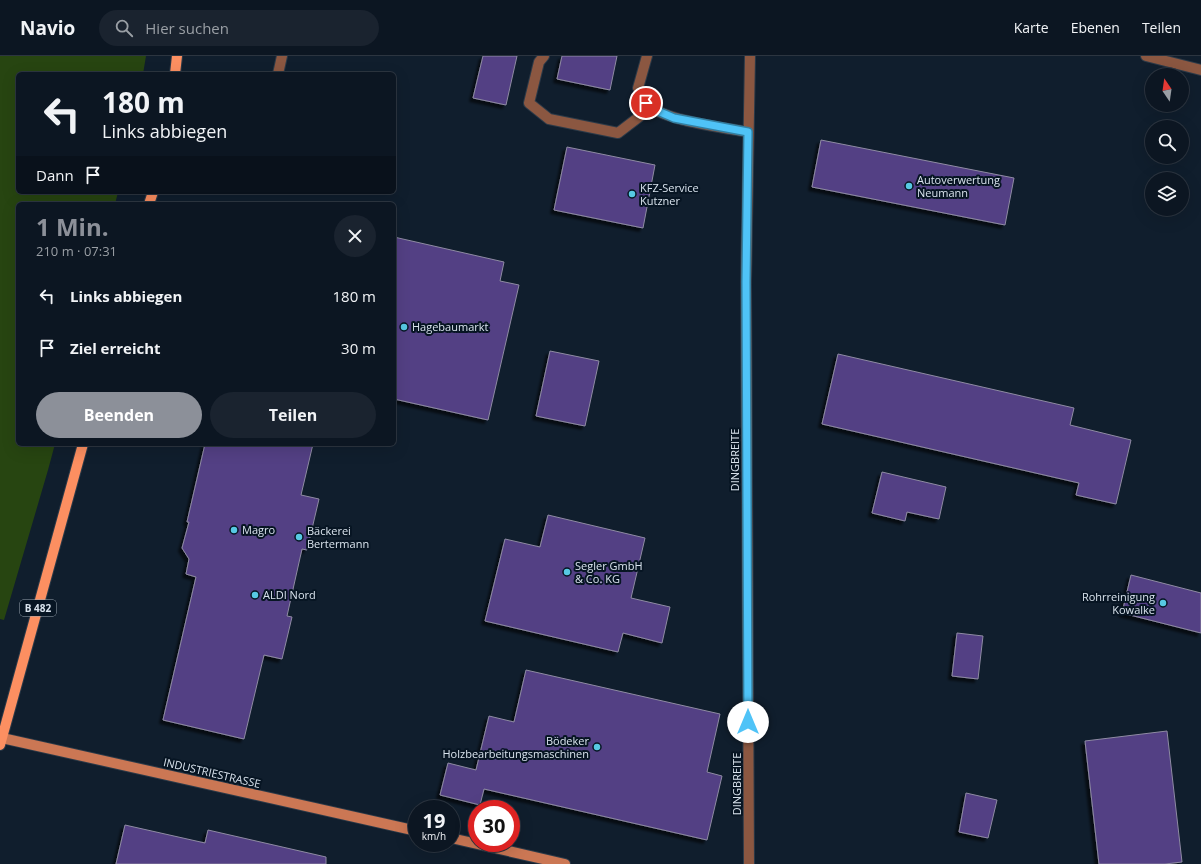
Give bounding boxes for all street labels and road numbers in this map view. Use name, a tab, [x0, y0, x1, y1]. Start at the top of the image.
street label: DINGBREITE	[727, 429, 742, 491]
road number: B 482	[20, 600, 56, 616]
street label: DINGBREITE	[729, 753, 744, 815]
street label: INDUSTRIESTRASSE	[162, 754, 262, 791]

